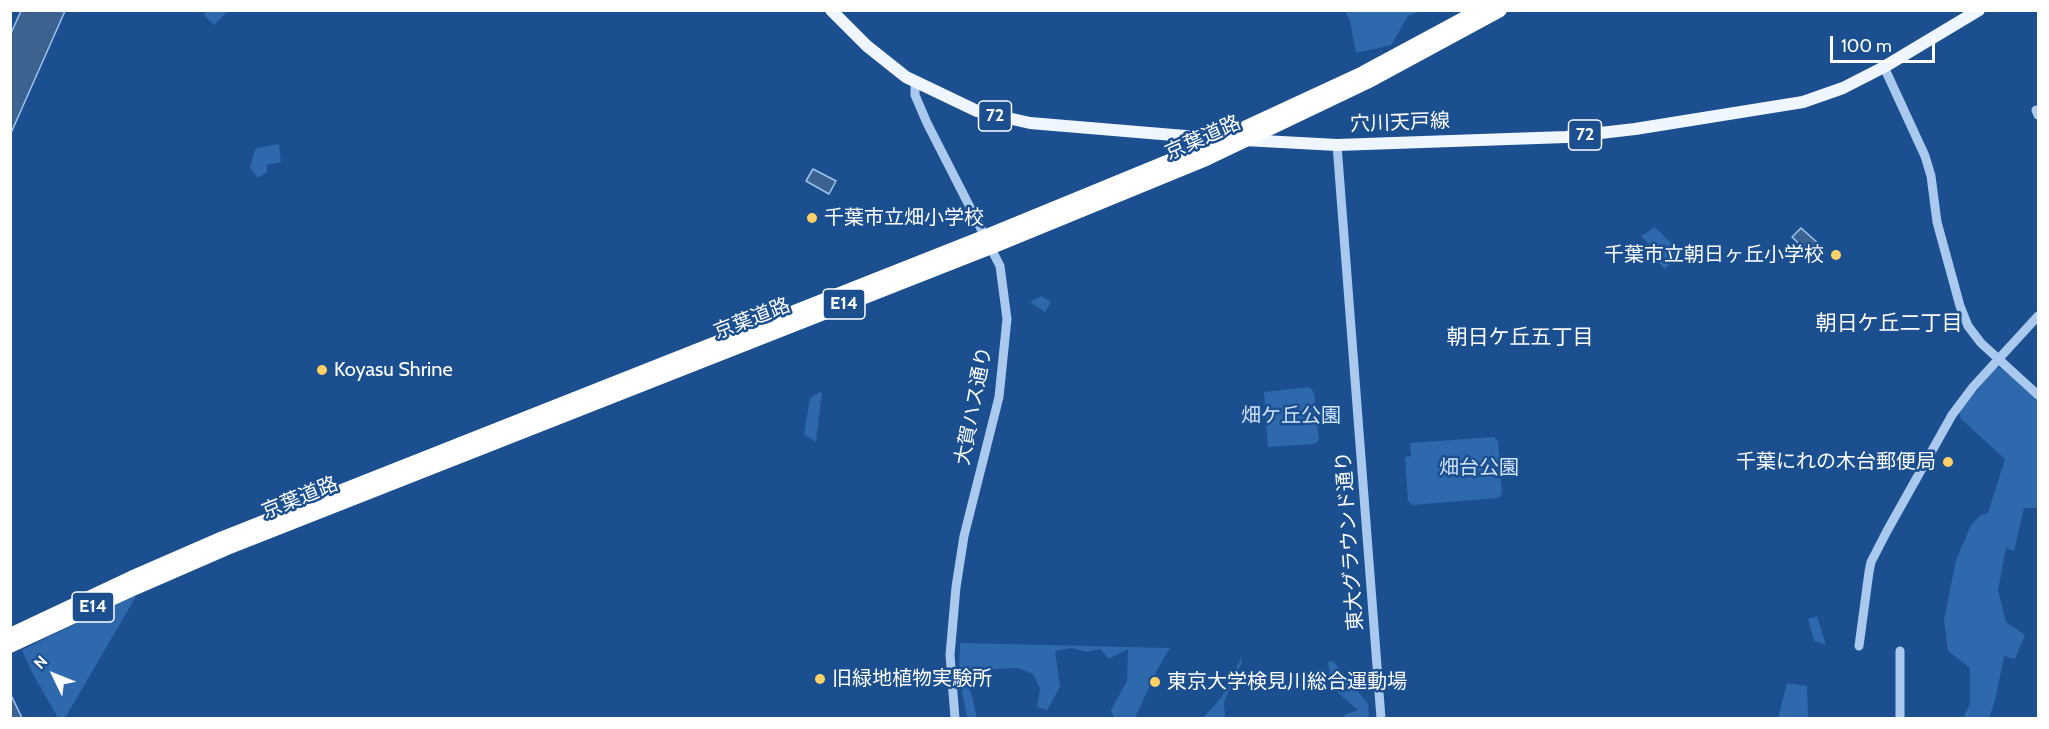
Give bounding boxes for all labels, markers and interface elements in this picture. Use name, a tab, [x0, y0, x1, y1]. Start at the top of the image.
scale bar	[1833, 24, 1938, 62]
text: 100 m	[1841, 35, 1892, 57]
road number: 72	[978, 101, 1012, 131]
street label: 穴川天戸線	[1350, 109, 1450, 137]
street label: 京葉道路	[1162, 111, 1244, 165]
road number: 72	[1568, 120, 1602, 150]
place label: 千葉市立畑小学校	[824, 206, 984, 230]
marker: 千葉市立畑小学校	[805, 211, 819, 225]
place label: 千葉市立朝日ヶ丘小学校	[1604, 243, 1824, 267]
marker: 千葉市立朝日ヶ丘小学校	[1829, 248, 1843, 262]
road number: E14	[823, 289, 865, 319]
street label: 京葉道路	[710, 293, 794, 345]
district label: 朝日ケ丘二丁目	[1816, 311, 1962, 337]
district label: 朝日ケ丘五丁目	[1447, 325, 1593, 351]
street label: 大賀ハス通り	[951, 345, 997, 467]
place label: Koyasu Shrine	[334, 358, 453, 382]
marker: Koyasu Shrine	[315, 363, 329, 377]
park label: 畑ケ丘公園	[1241, 404, 1341, 428]
street label: 東大グラウンド通り	[1332, 450, 1368, 632]
place label: 千葉にれの木台郵便局	[1736, 450, 1936, 474]
marker: 千葉にれの木台郵便局	[1941, 455, 1955, 469]
park label: 畑台公園	[1439, 456, 1519, 480]
street label: 京葉道路	[258, 472, 342, 524]
road number: E14	[72, 592, 114, 622]
north arrow	[24, 645, 84, 705]
text: N	[30, 652, 51, 673]
place label: 旧緑地植物実験所	[832, 667, 992, 691]
place label: 東京大学検見川総合運動場	[1167, 670, 1407, 694]
marker: 旧緑地植物実験所	[813, 672, 827, 686]
marker: 東京大学検見川総合運動場	[1148, 675, 1162, 689]

